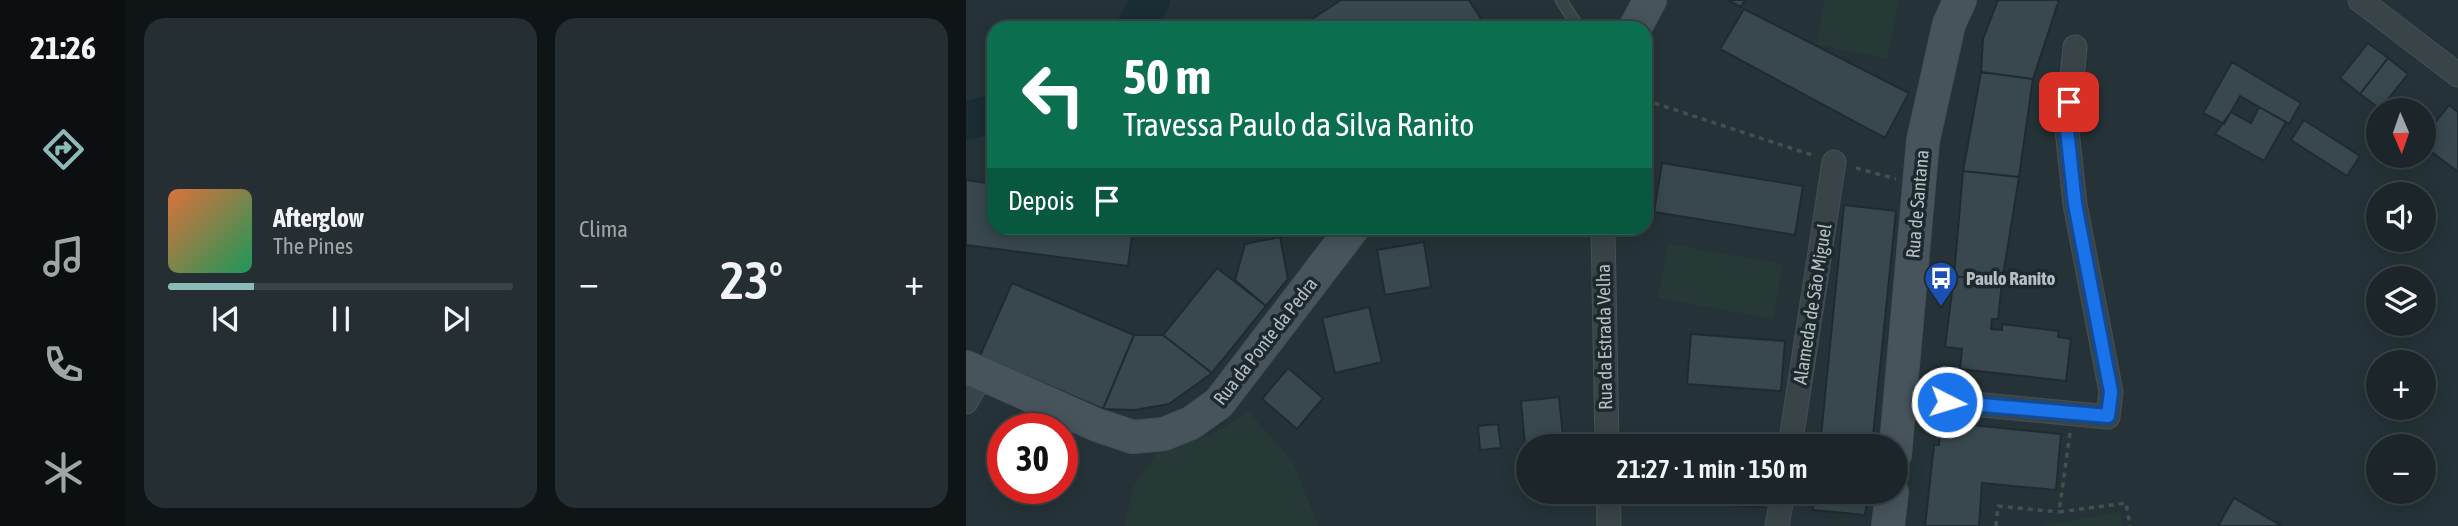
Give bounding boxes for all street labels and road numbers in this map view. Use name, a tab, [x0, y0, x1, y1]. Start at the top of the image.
street label: Rua de Santana	[1901, 149, 1933, 259]
street label: Alameda de São Miguel	[1788, 222, 1836, 386]
street label: Rua da Estrada Velha	[1592, 264, 1616, 410]
street label: Rua da Ponte da Pedra	[1208, 273, 1322, 409]

